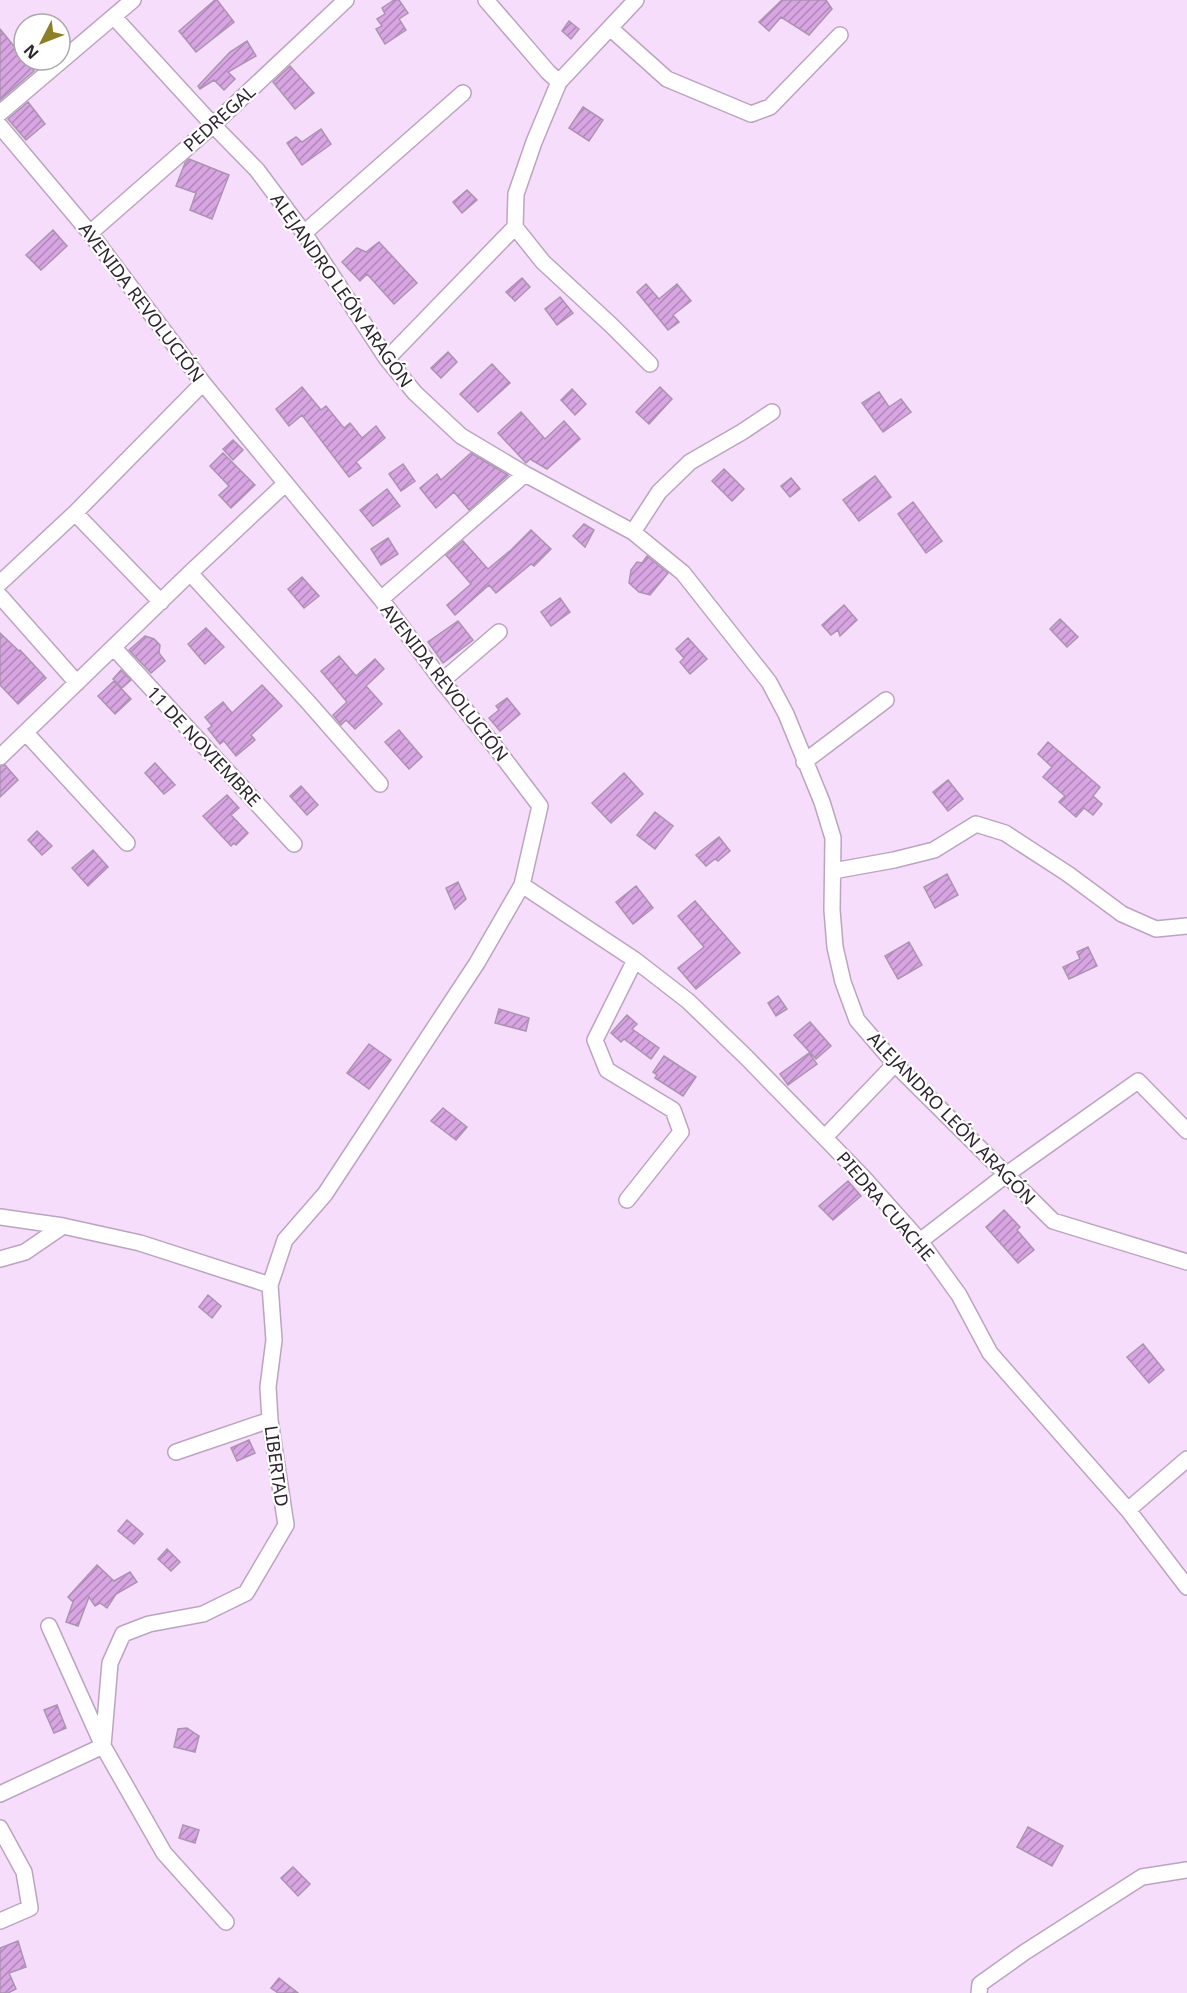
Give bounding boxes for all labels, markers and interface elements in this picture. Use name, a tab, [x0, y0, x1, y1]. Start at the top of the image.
north arrow	[12, 12, 72, 72]
text: N	[18, 40, 43, 64]
street label: PEDREGAL	[178, 79, 260, 157]
street label: ALEJANDRO LEÓN ARAGÓN	[266, 188, 418, 392]
street label: AVENIDA REVOLUCIÓN	[74, 217, 210, 387]
street label: AVENIDA REVOLUCIÓN	[376, 598, 514, 766]
street label: 11 DE NOVIEMBRE	[142, 680, 266, 812]
street label: ALEJANDRO LEÓN ARAGÓN	[863, 1026, 1041, 1210]
street label: PIEDRA CUACHE	[832, 1146, 940, 1266]
street label: LIBERTAD	[259, 1424, 295, 1508]

